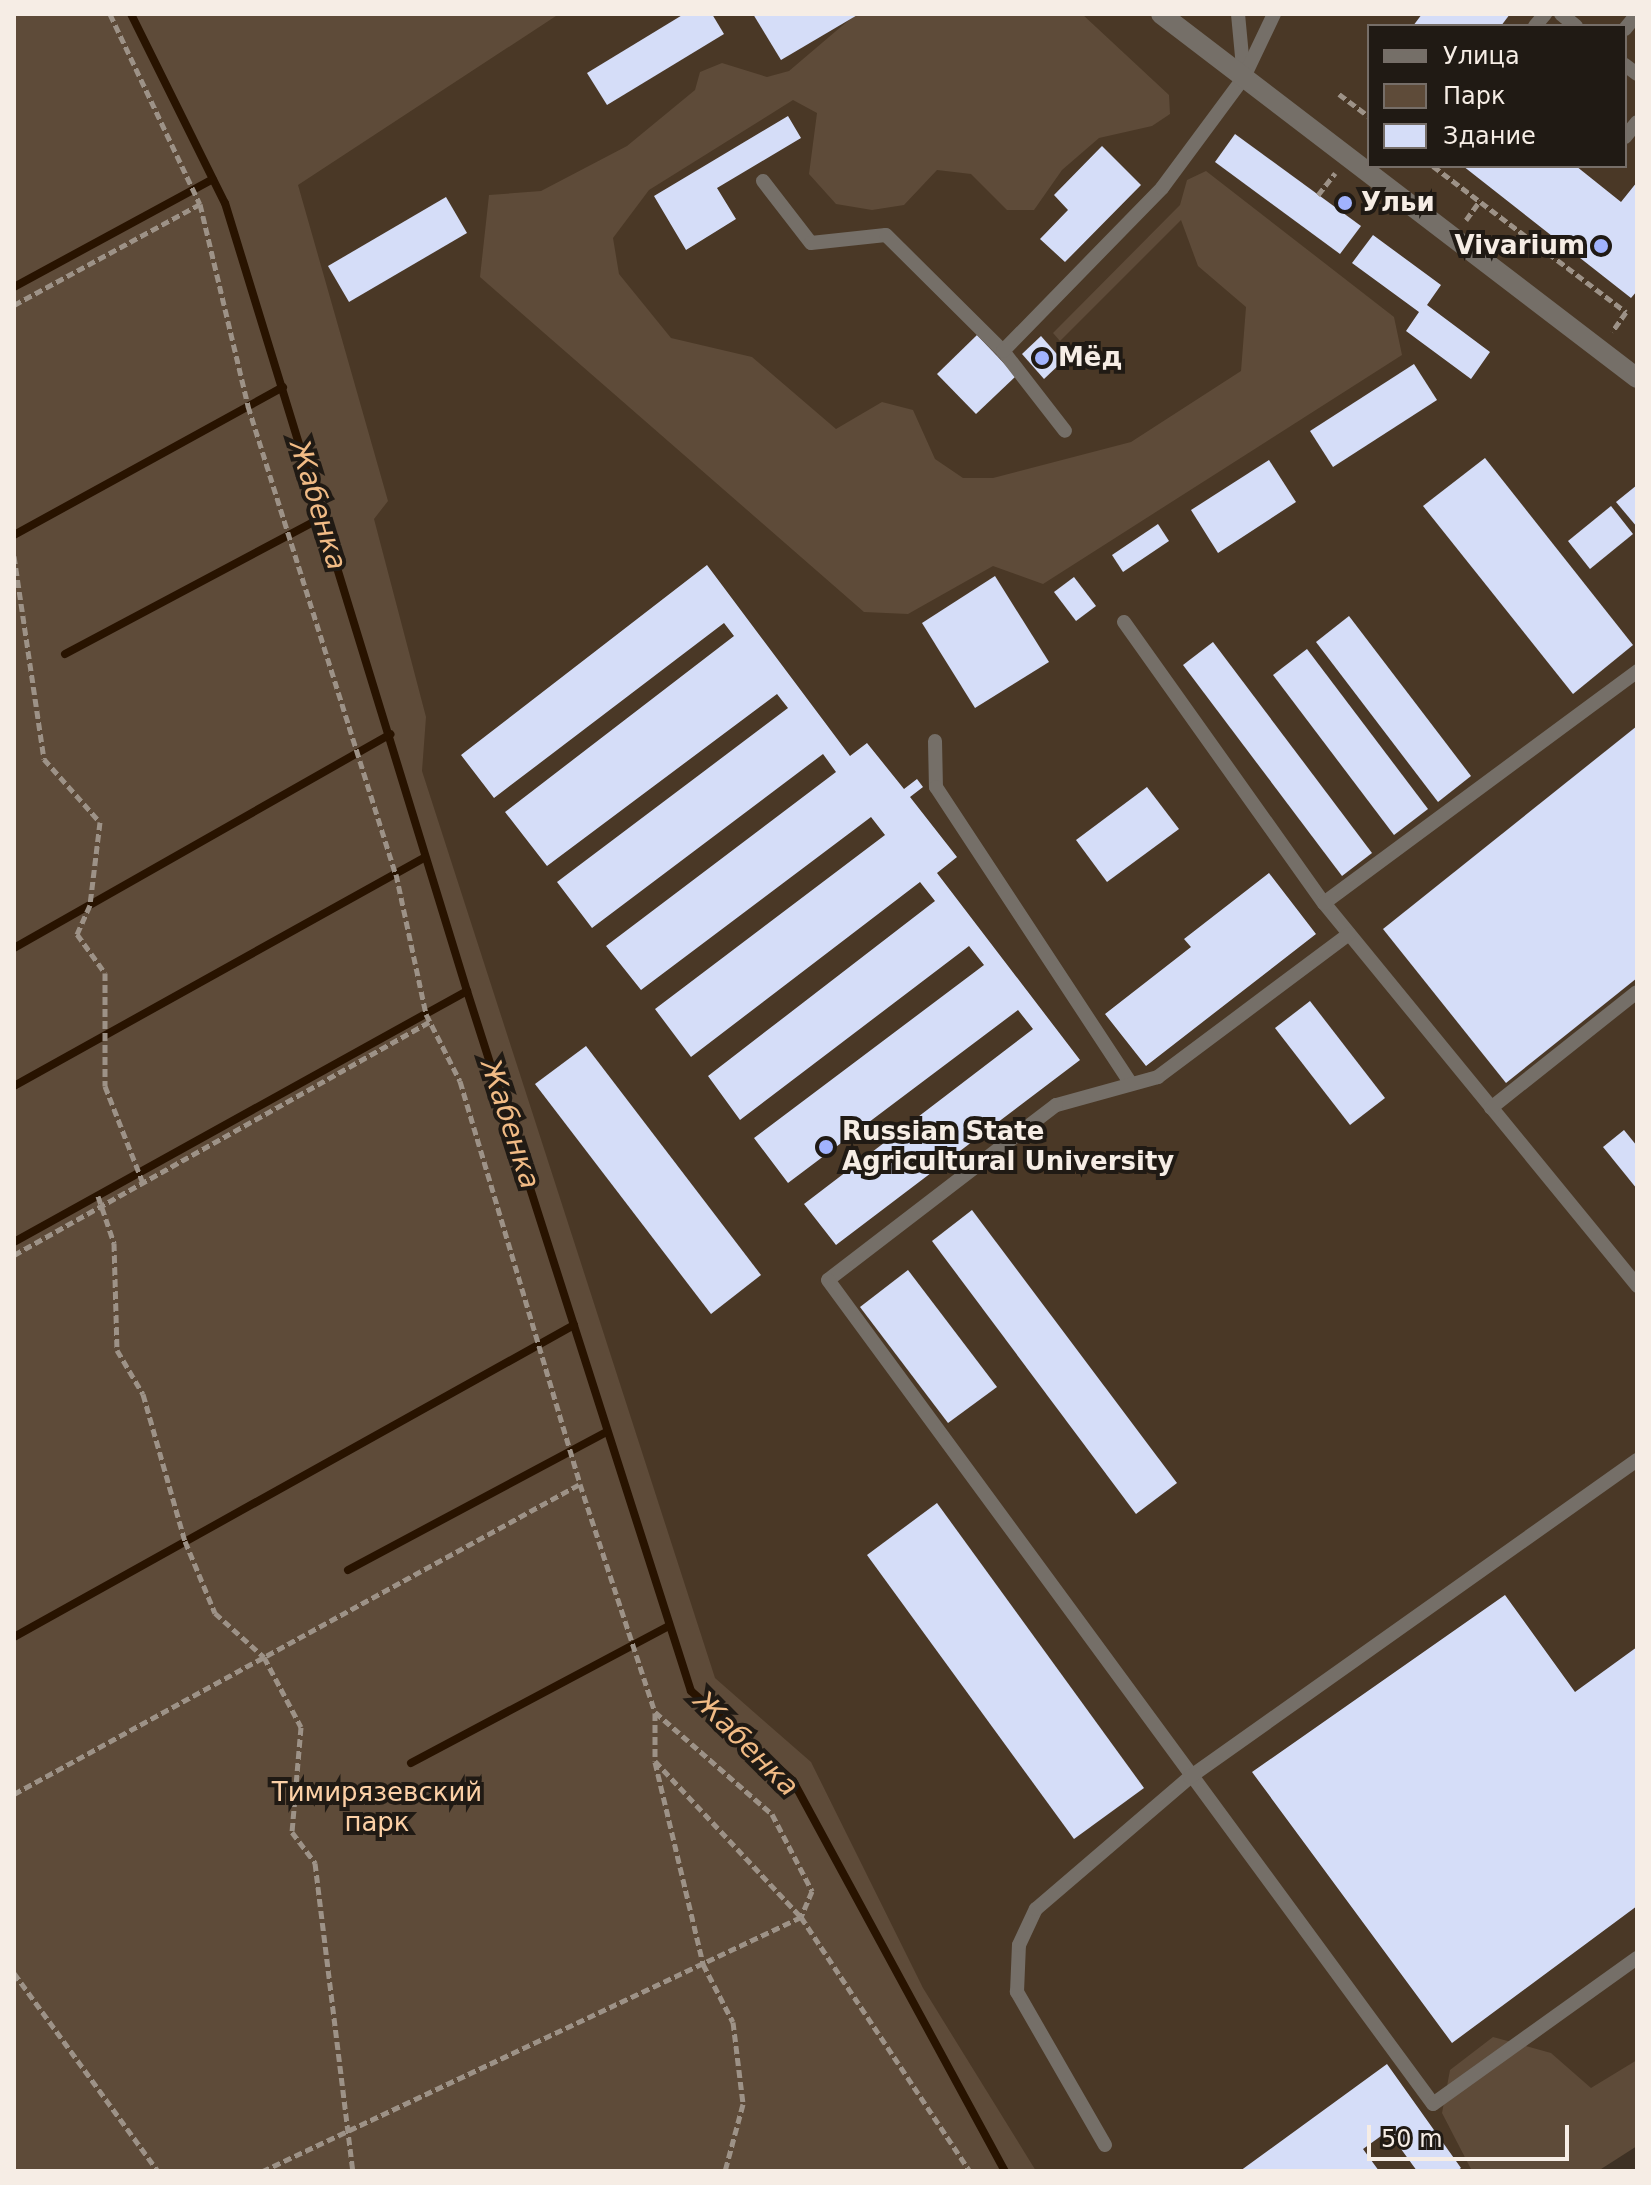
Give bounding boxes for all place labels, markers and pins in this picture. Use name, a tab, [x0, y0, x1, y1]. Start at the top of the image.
place label: Ульи	[1361, 187, 1435, 219]
marker: Ульи	[1336, 194, 1354, 212]
place label: Vivarium	[1455, 230, 1585, 262]
marker: Vivarium	[1592, 237, 1610, 255]
place label: Мёд	[1058, 342, 1123, 374]
marker: Мёд	[1033, 349, 1051, 367]
place label: Russian State Agricultural University	[842, 1116, 1174, 1178]
marker: Russian State Agricultural University	[817, 1138, 835, 1156]

